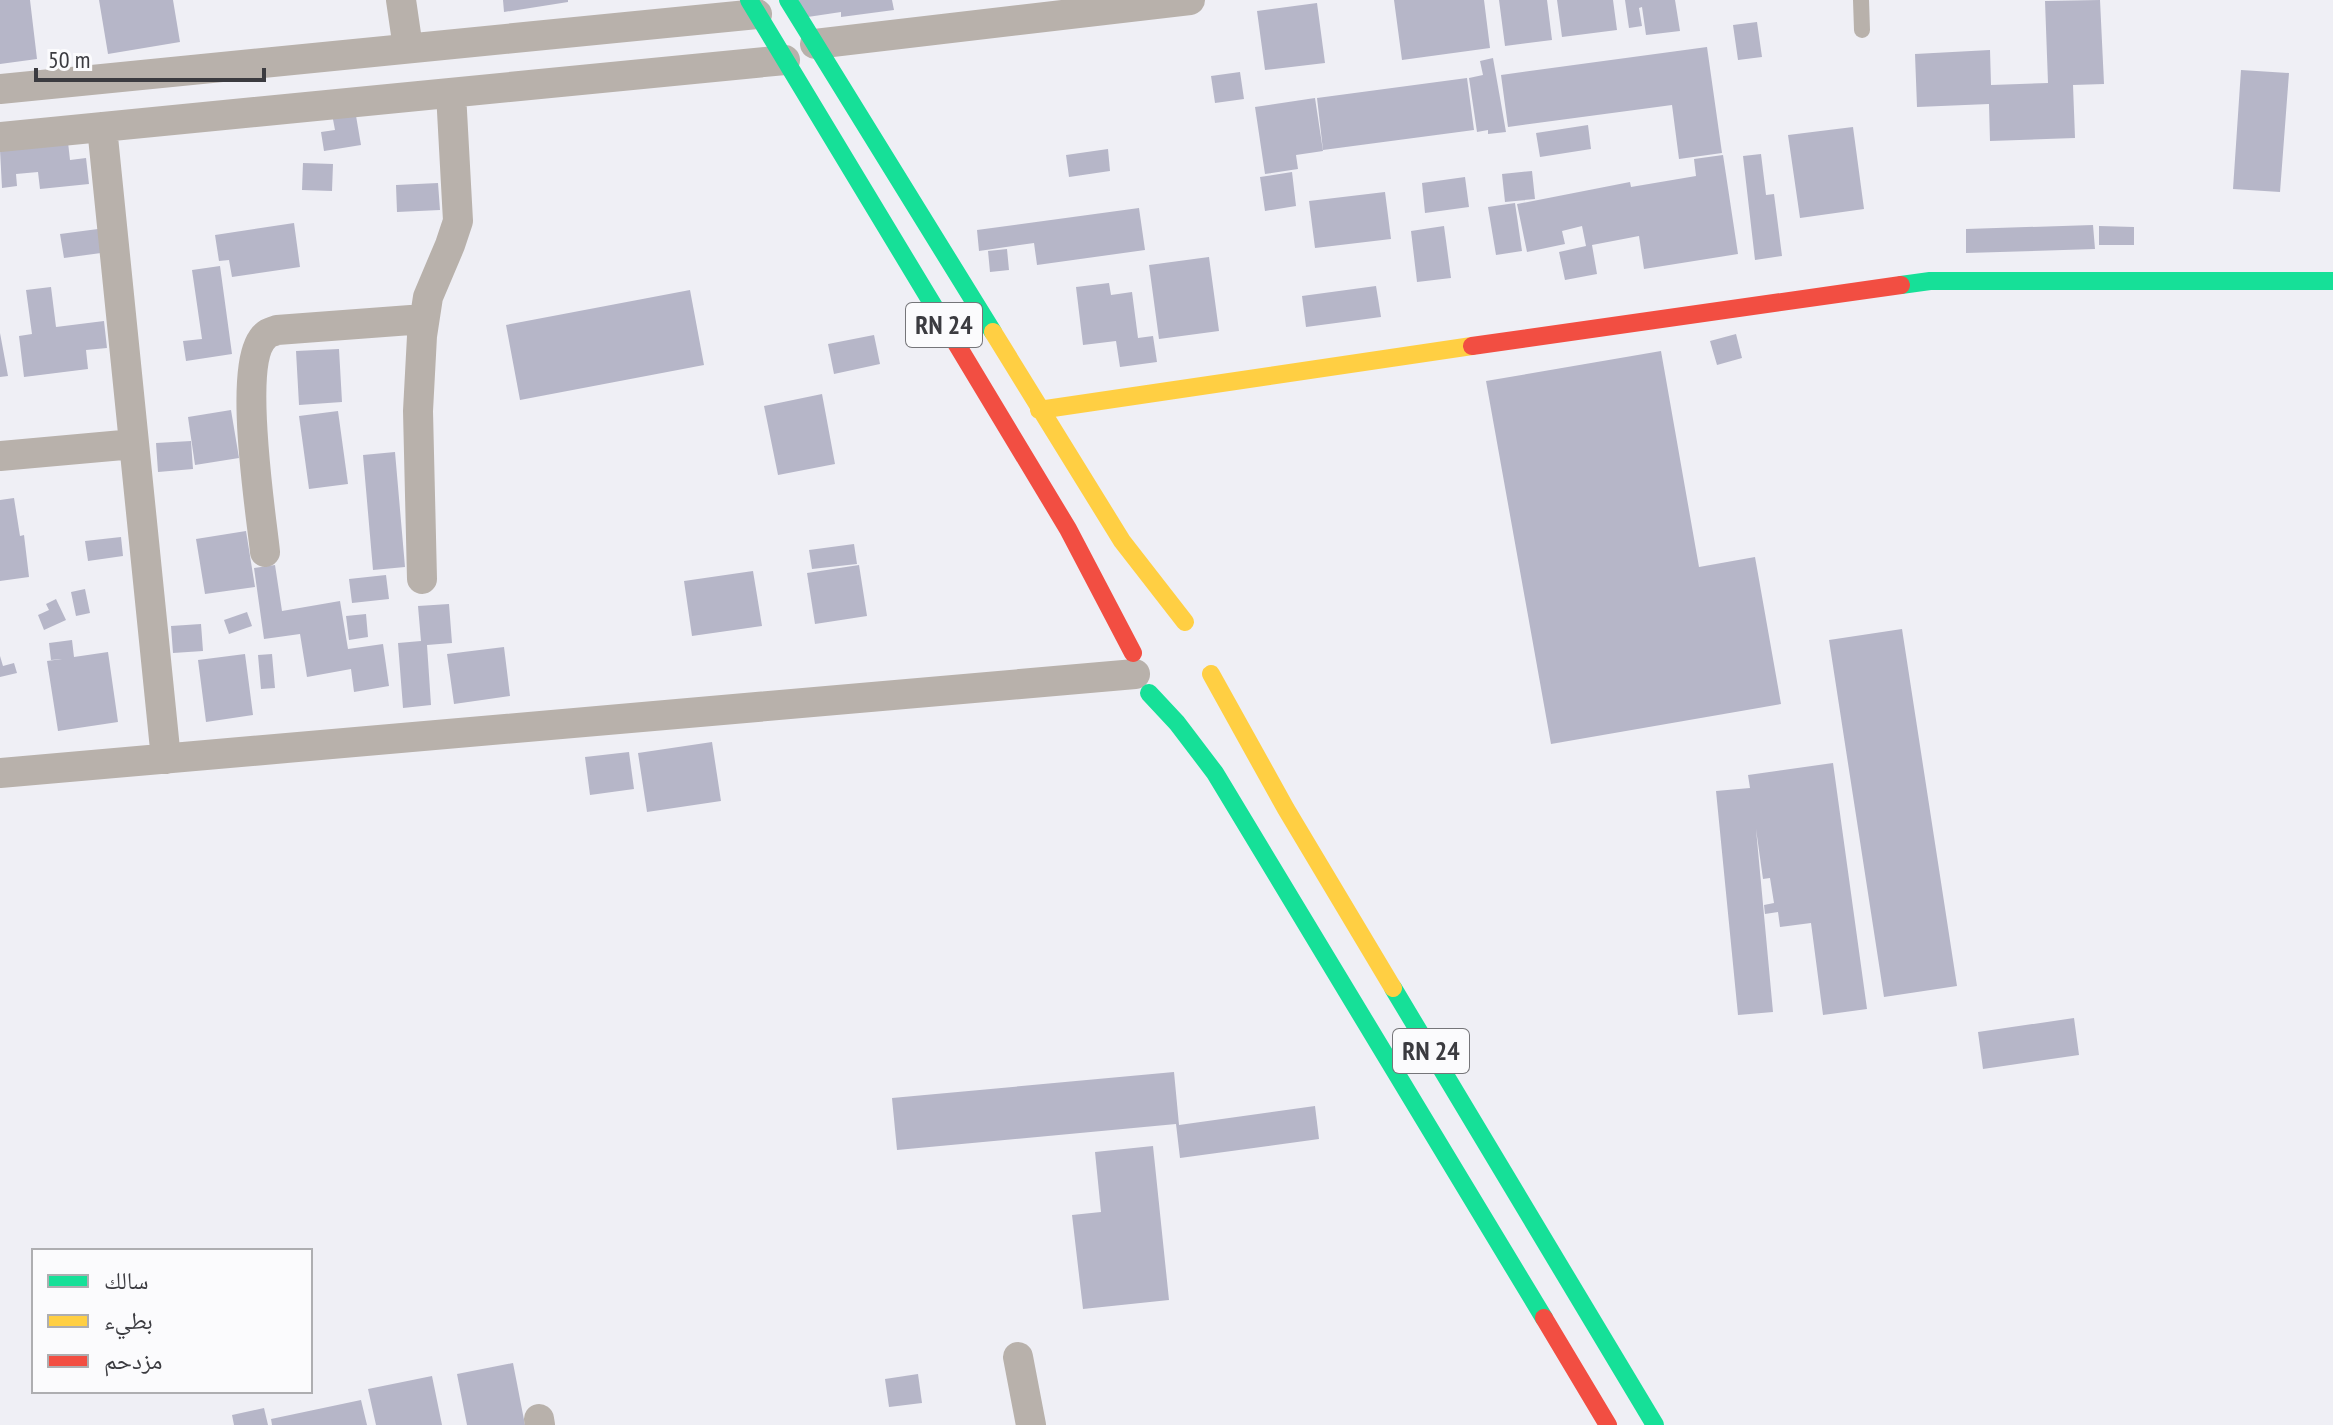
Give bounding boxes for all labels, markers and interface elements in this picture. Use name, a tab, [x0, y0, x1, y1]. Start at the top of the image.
scale bar	[36, 32, 264, 82]
text: 50 m	[48, 44, 90, 75]
road number: RN 24	[906, 303, 982, 347]
road number: RN 24	[1393, 1029, 1469, 1073]
legend	[32, 1249, 312, 1393]
text: سالك	[104, 1265, 149, 1296]
text: بطيء	[104, 1305, 153, 1340]
text: مزدحم	[104, 1345, 163, 1377]

